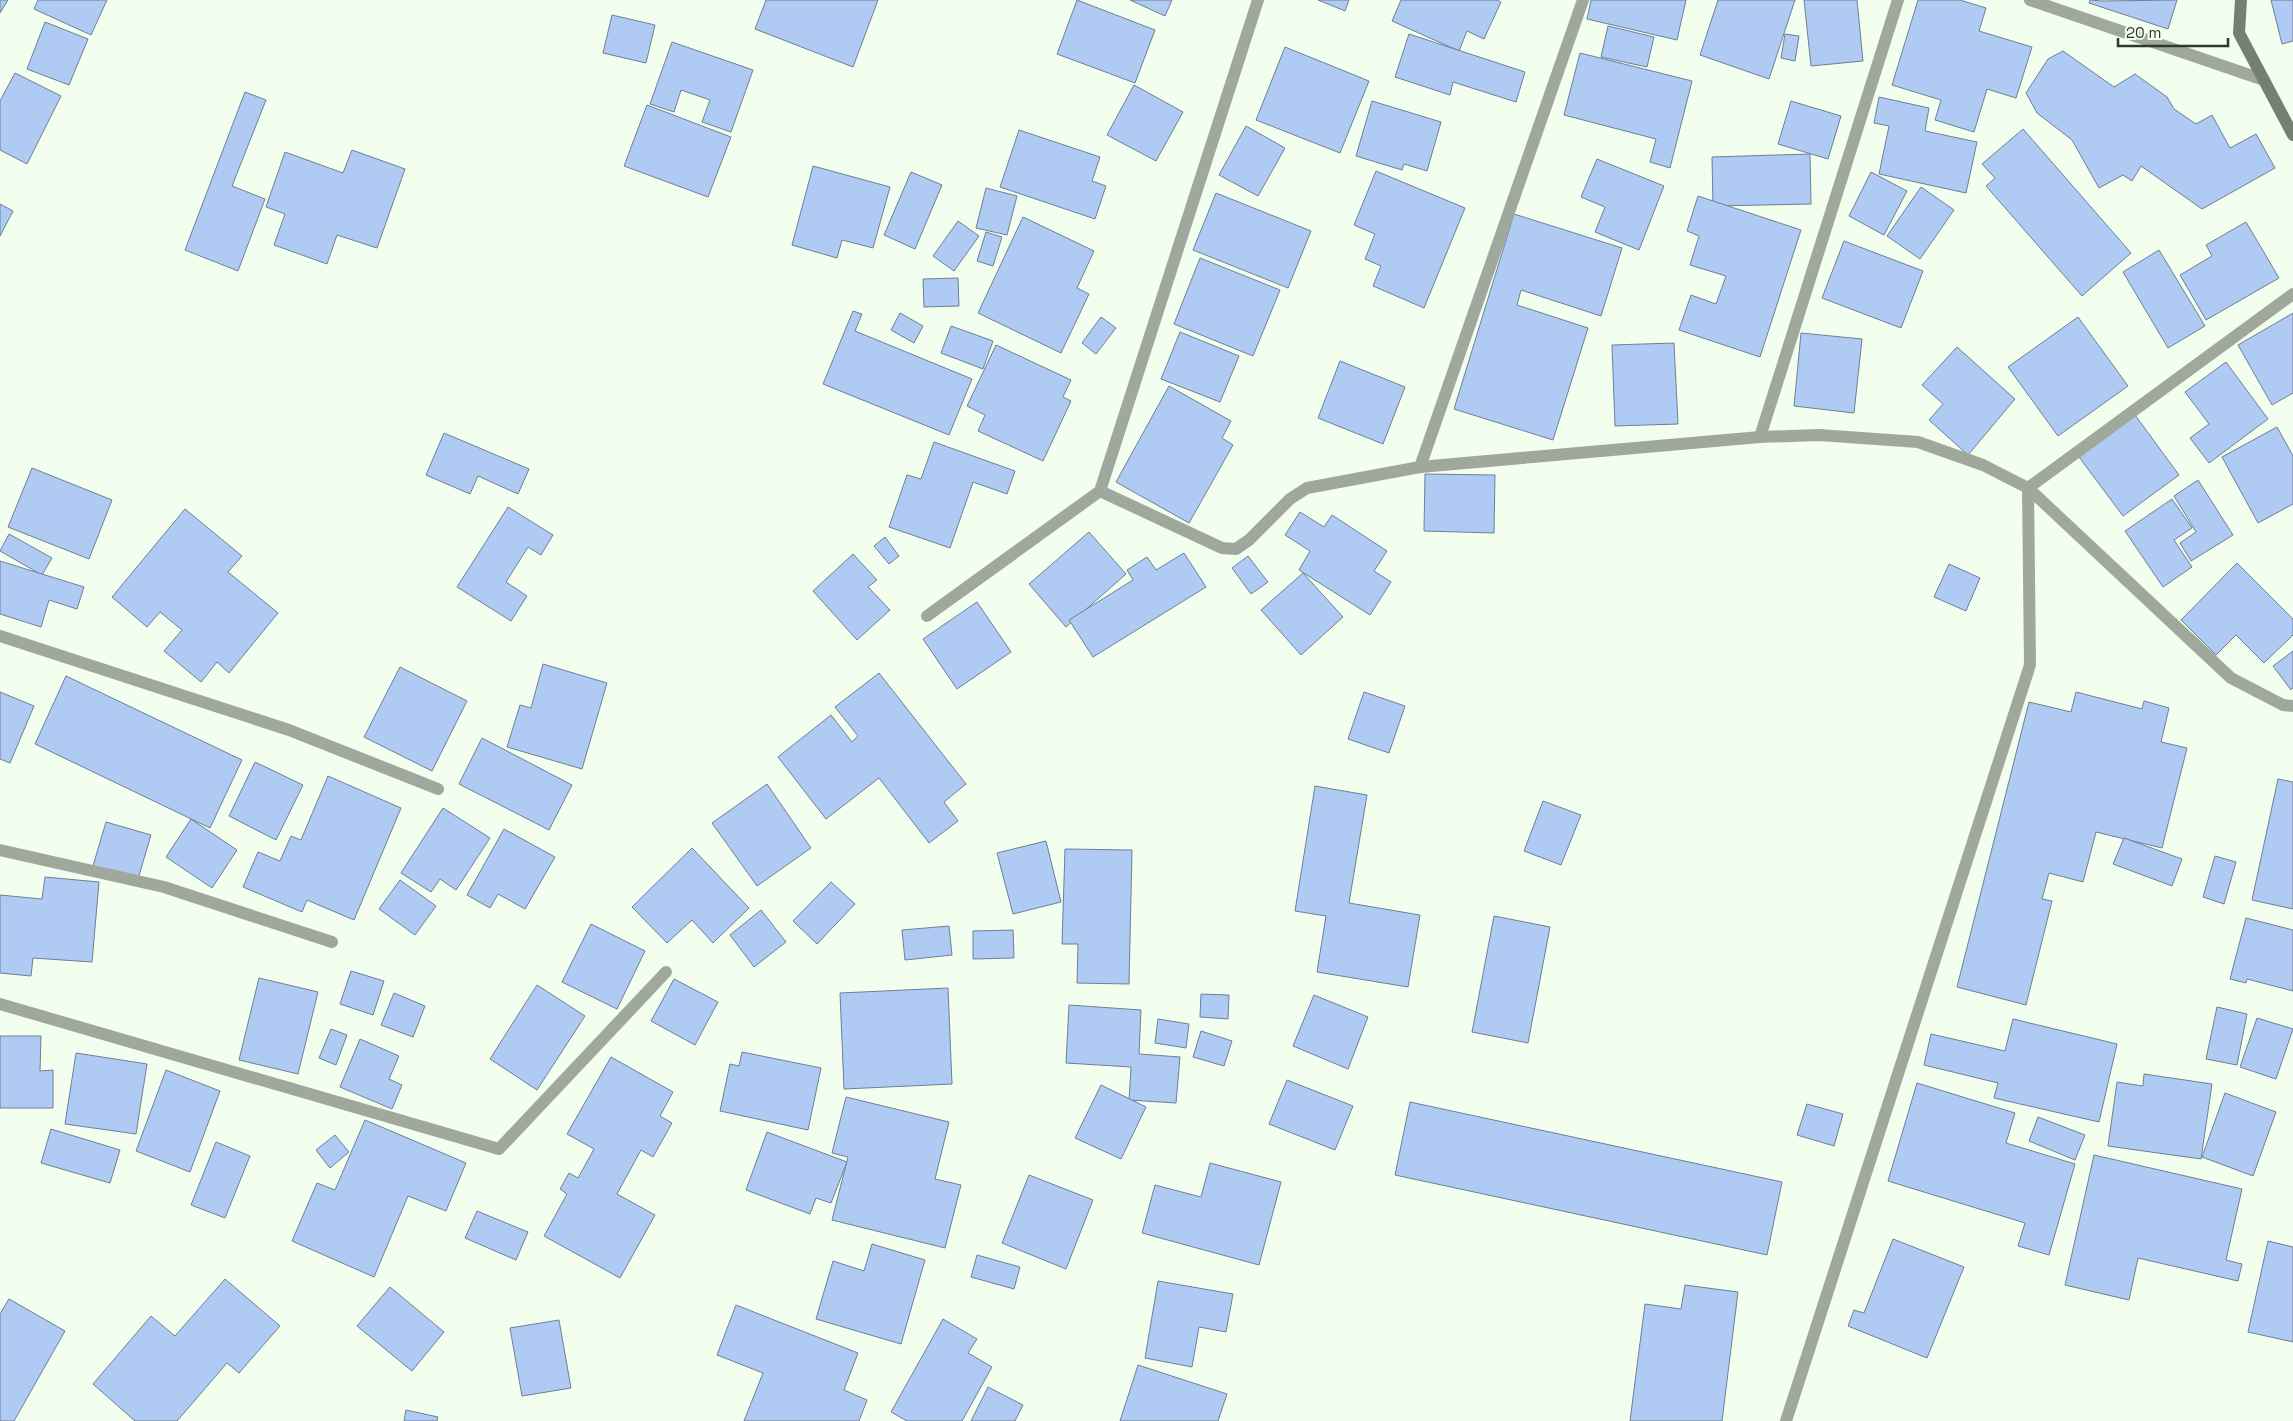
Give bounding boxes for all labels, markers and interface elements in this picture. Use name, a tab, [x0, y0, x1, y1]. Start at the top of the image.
scale bar	[2118, 15, 2228, 47]
text: 20 m	[2126, 23, 2161, 42]

